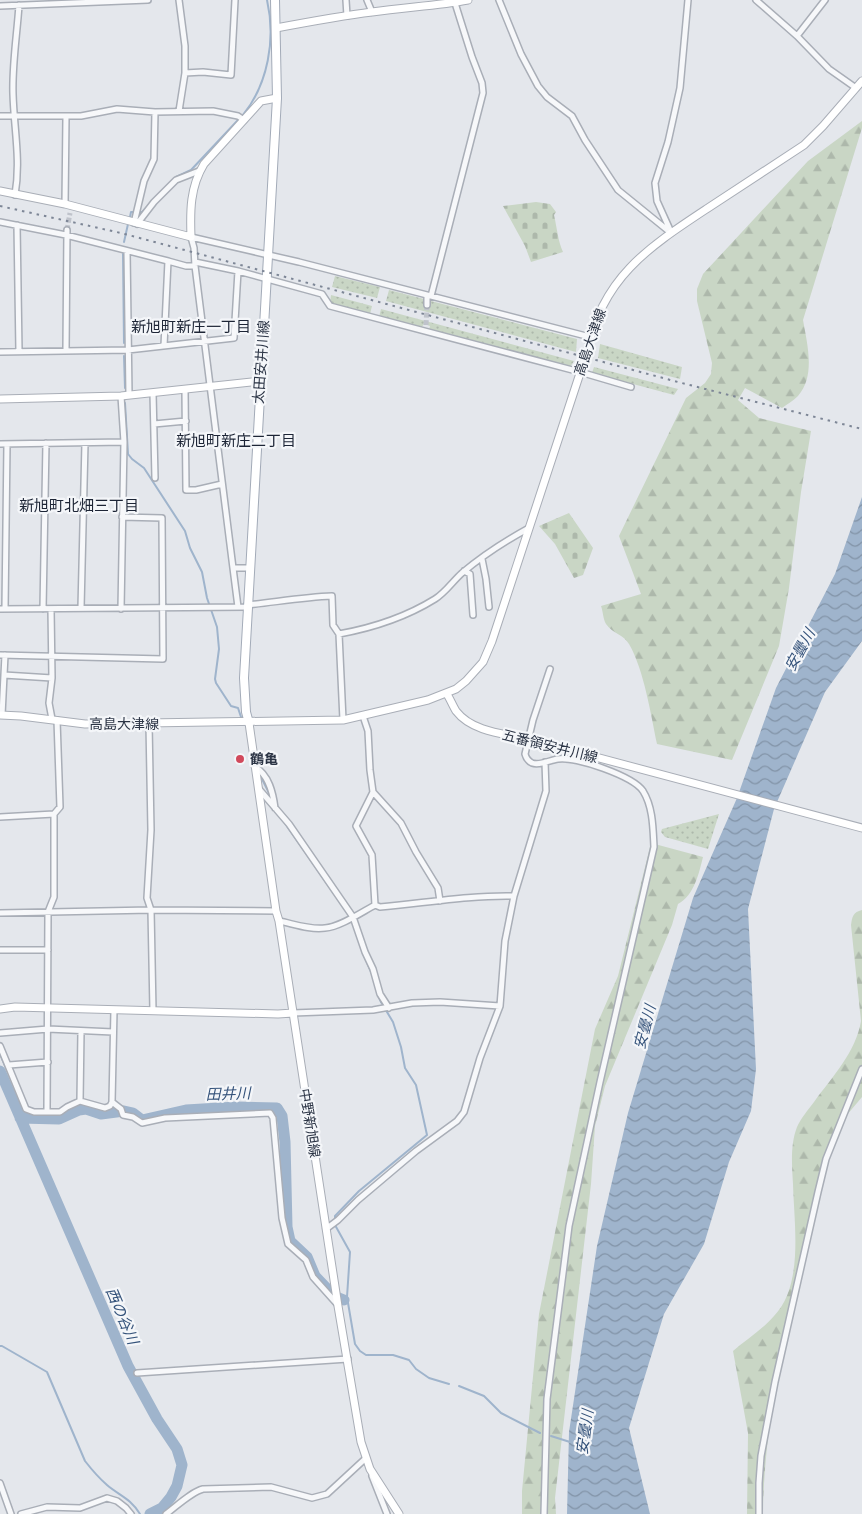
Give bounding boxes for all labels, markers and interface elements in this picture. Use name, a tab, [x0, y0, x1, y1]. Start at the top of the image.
street label: 高島大津線	[569, 306, 610, 378]
district label: 新旭町新庄一丁目	[131, 316, 251, 337]
street label: 太田安井川線	[248, 319, 273, 405]
district label: 新旭町新庄二丁目	[176, 430, 296, 451]
district label: 新旭町北畑三丁目	[19, 495, 139, 516]
water label: 安曇川	[779, 623, 821, 675]
street label: 高島大津線	[89, 714, 159, 733]
street label: 五番領安井川線	[500, 724, 600, 767]
place label: 鶴亀	[250, 749, 278, 768]
marker: 鶴亀	[234, 753, 246, 765]
water label: 安曇川	[629, 1000, 661, 1051]
water label: 田井川	[205, 1082, 253, 1105]
street label: 中野新旭線	[296, 1087, 325, 1159]
water label: 西の谷川	[101, 1284, 145, 1349]
water label: 安曇川	[571, 1406, 598, 1456]

